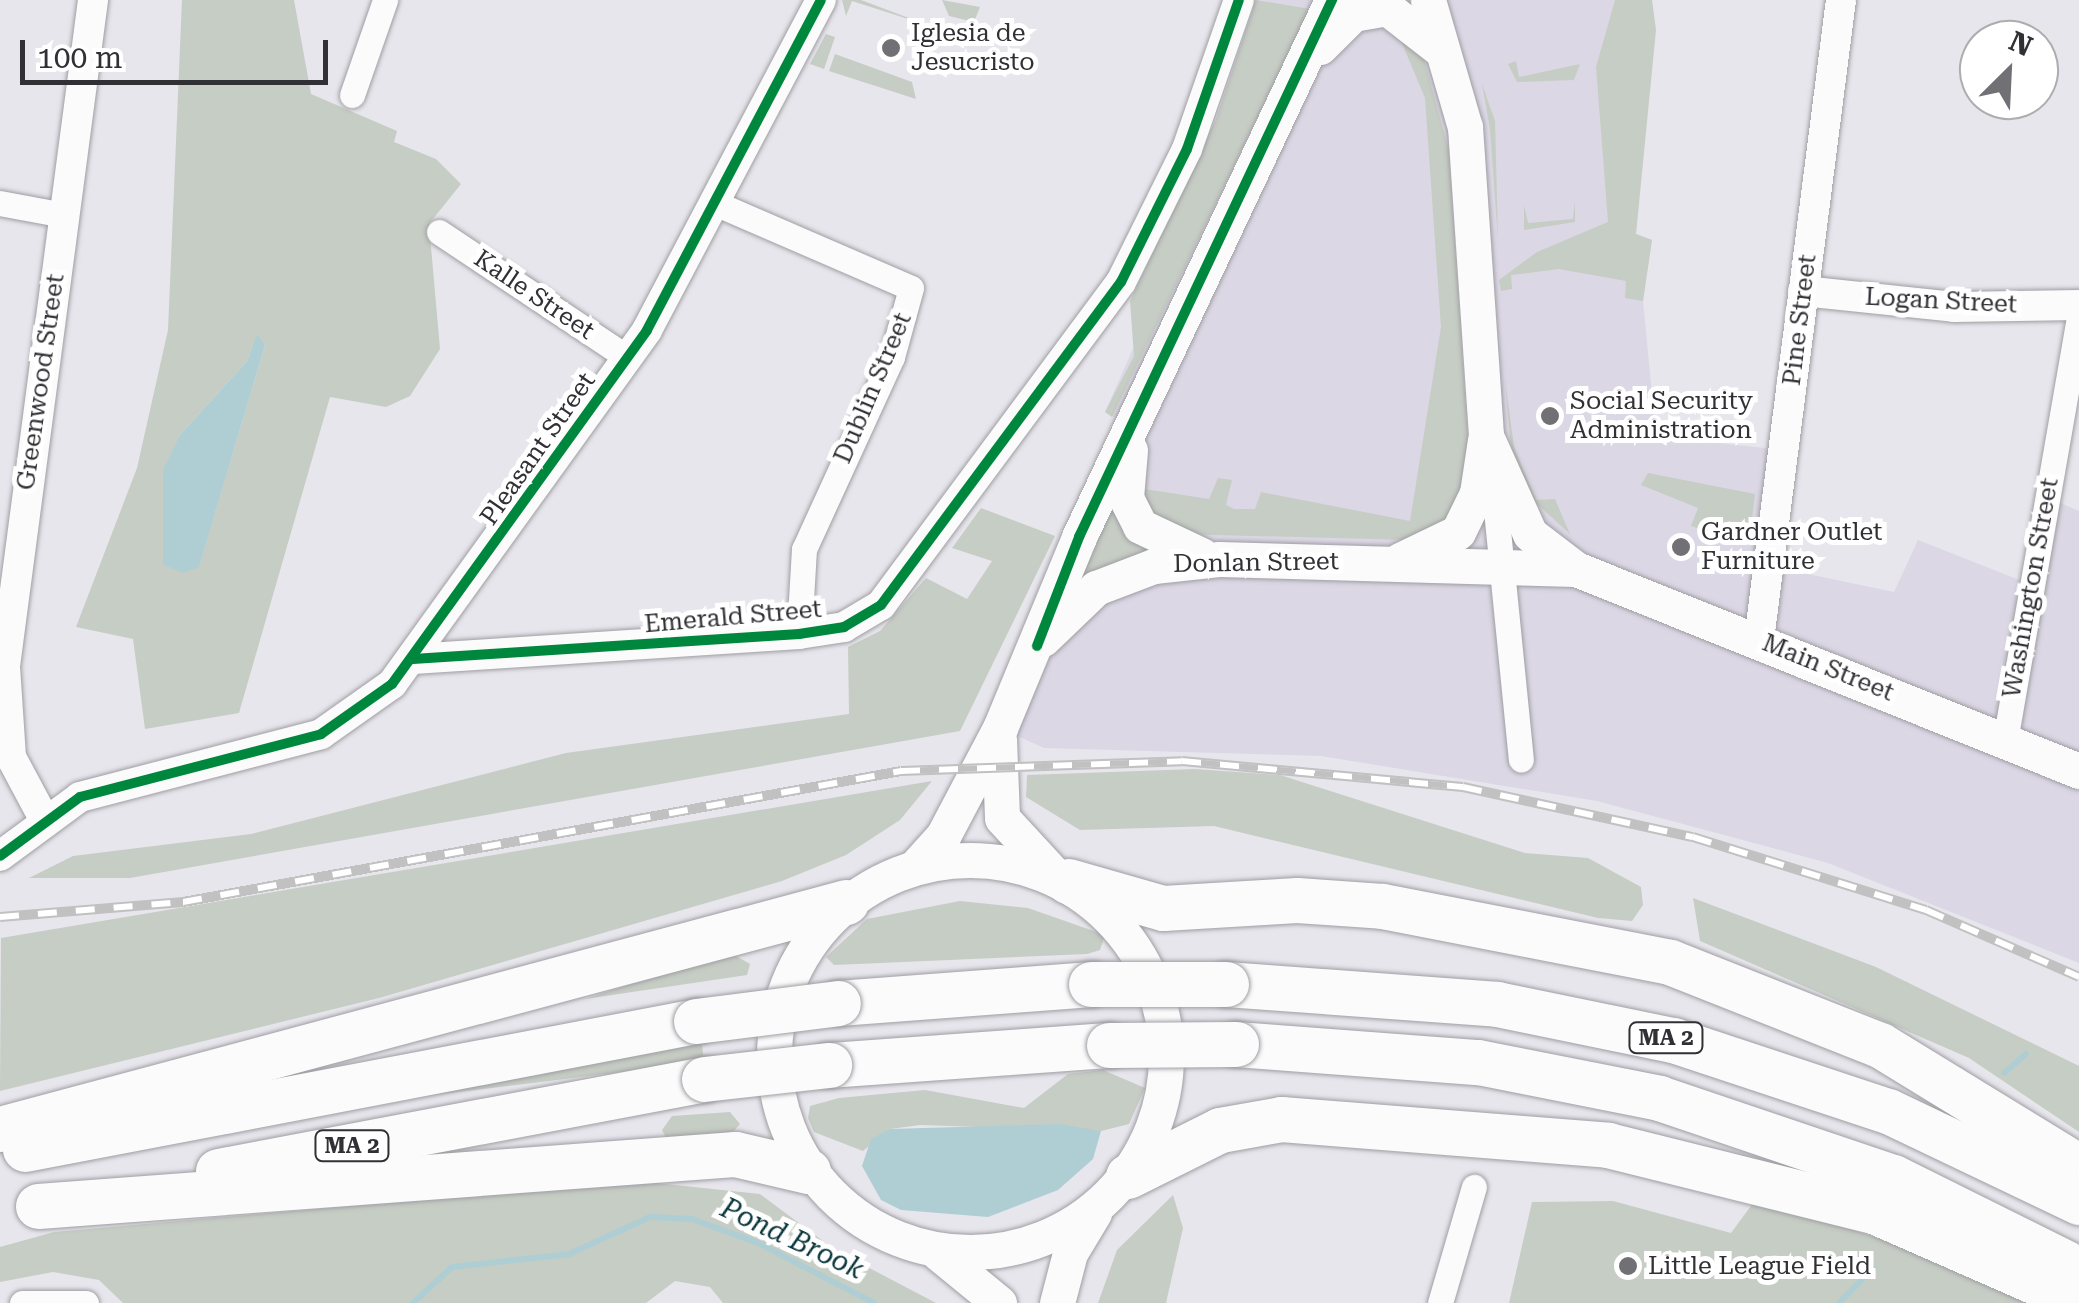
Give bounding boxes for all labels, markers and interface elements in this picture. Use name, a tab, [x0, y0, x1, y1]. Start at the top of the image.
place label: Iglesia de Jesucristo	[911, 19, 1034, 78]
scale bar	[25, 20, 332, 82]
north arrow	[1959, 20, 2059, 120]
text: N	[2004, 25, 2037, 63]
marker: Iglesia de Jesucristo	[880, 37, 902, 59]
text: 100 m	[37, 40, 122, 75]
street label: Kalle Street	[468, 244, 600, 346]
street label: Pine Street	[1777, 253, 1823, 387]
street label: Greenwood Street	[11, 272, 71, 492]
street label: Logan Street	[1864, 282, 2018, 320]
street label: Dublin Street	[828, 308, 918, 468]
street label: Pleasant Street	[474, 367, 602, 531]
place label: Social Security Administration	[1570, 387, 1753, 446]
marker: Social Security Administration	[1539, 405, 1561, 427]
street label: Washington Street	[1997, 476, 2065, 700]
place label: Gardner Outlet Furniture	[1701, 518, 1882, 577]
marker: Gardner Outlet Furniture	[1670, 536, 1692, 558]
street label: Donlan Street	[1173, 547, 1339, 579]
street label: Emerald Street	[643, 594, 823, 640]
street label: Main Street	[1758, 628, 1898, 708]
road number: MA 2	[1626, 1021, 1706, 1055]
road number: MA 2	[312, 1129, 392, 1163]
water label: Pond Brook	[715, 1191, 869, 1287]
place label: Little League Field	[1648, 1251, 1871, 1281]
marker: Little League Field	[1617, 1255, 1639, 1277]

